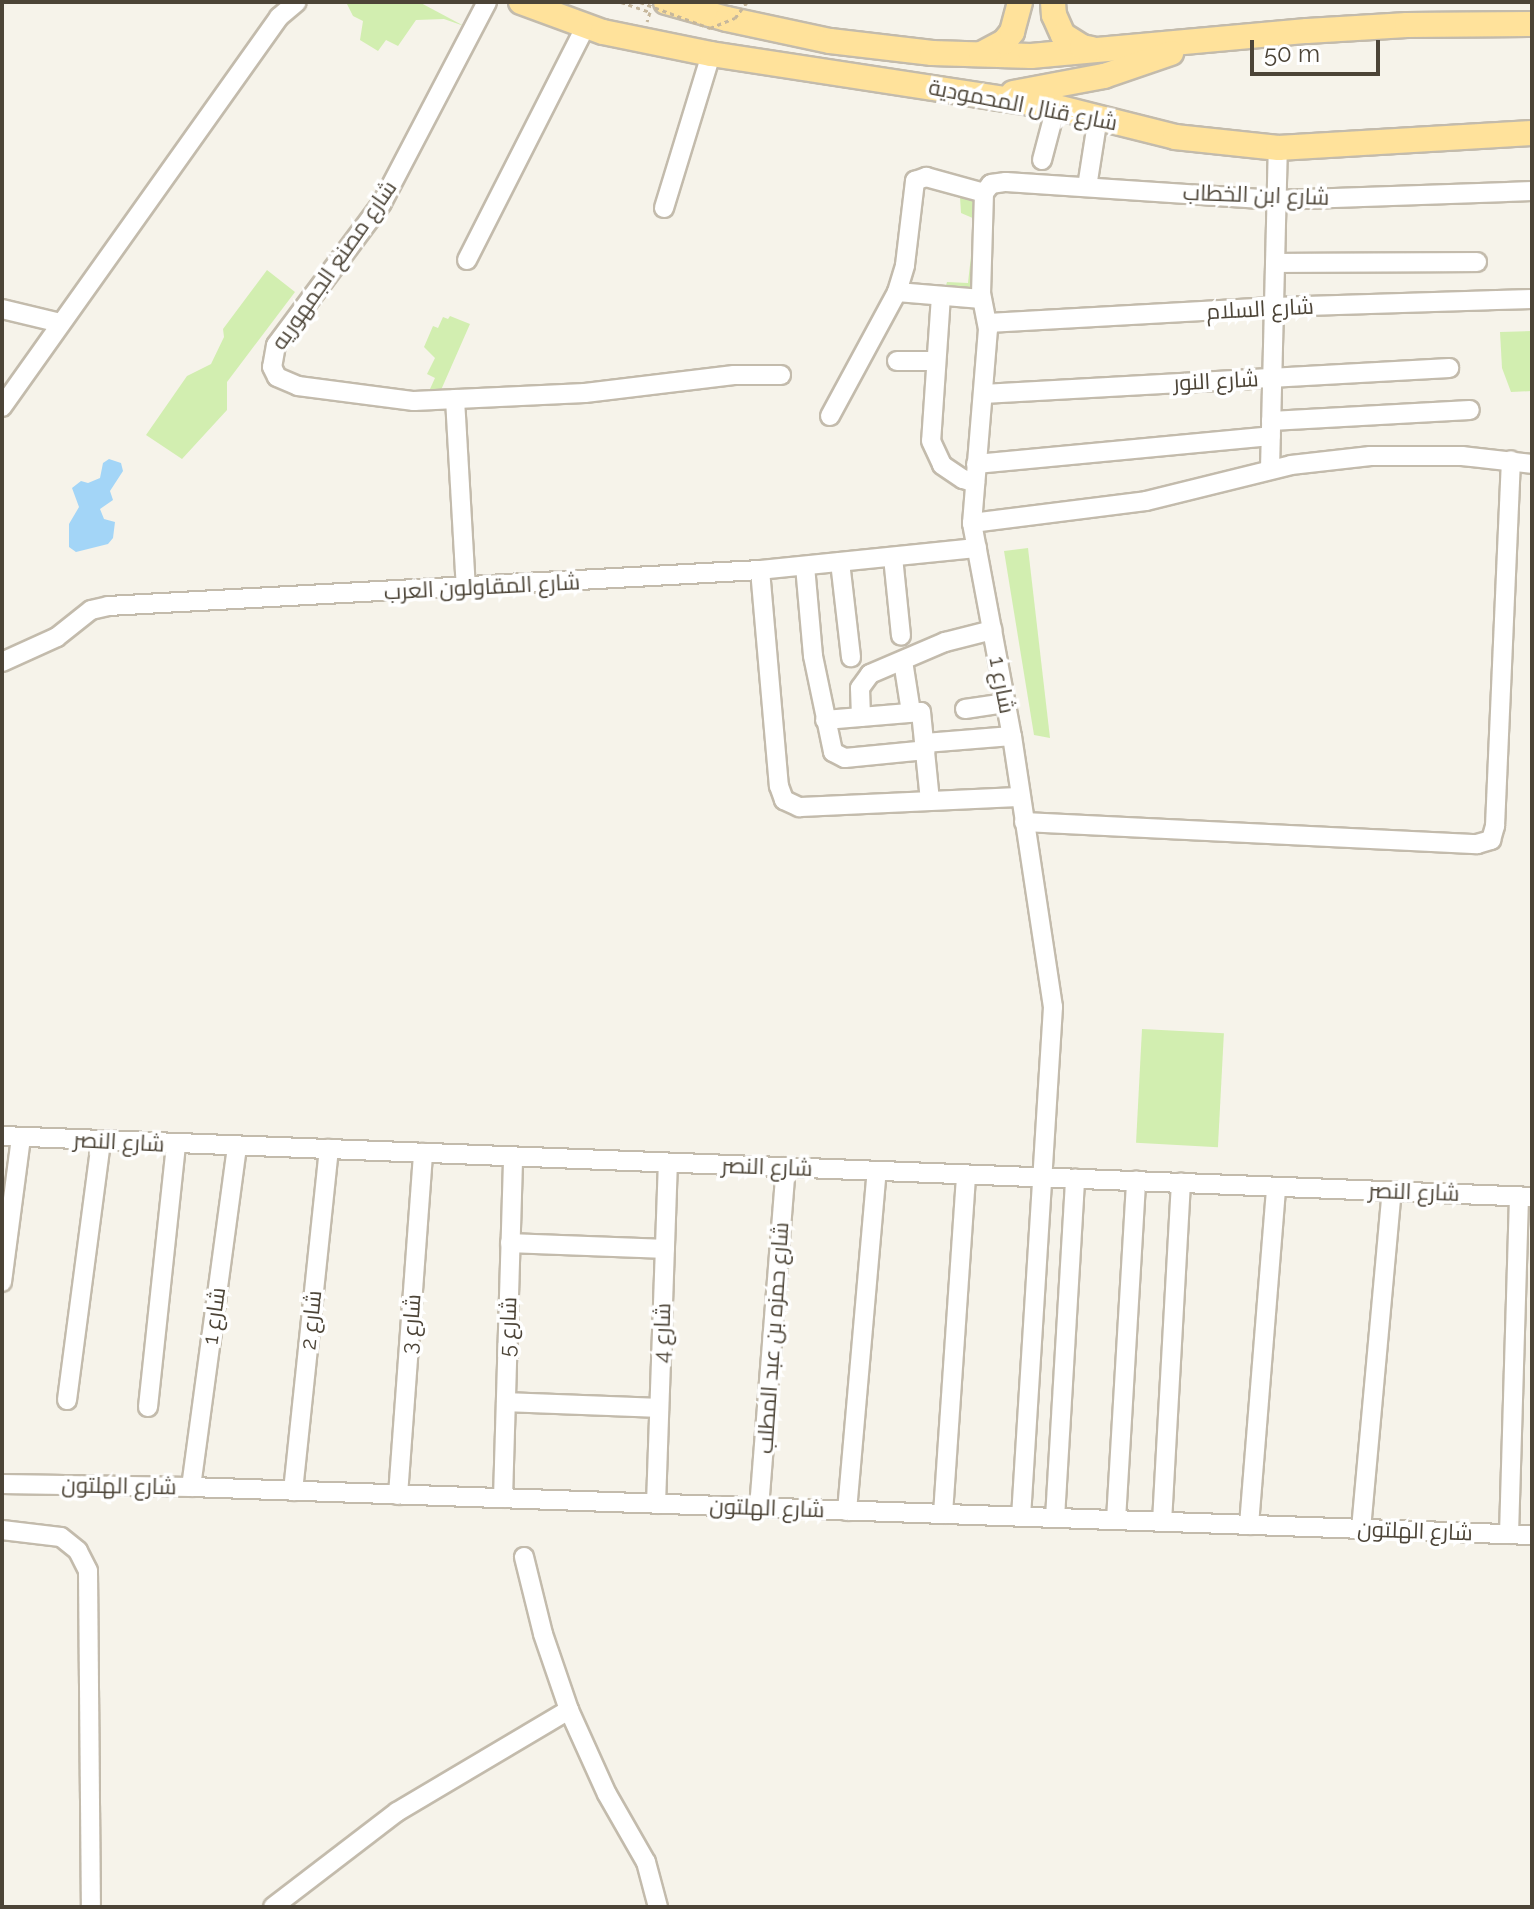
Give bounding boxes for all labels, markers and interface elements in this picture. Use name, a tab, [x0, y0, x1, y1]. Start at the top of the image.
scale bar	[1254, 24, 1384, 74]
text: 50 m	[1264, 39, 1320, 68]
street label: شارع قنال المحمودية	[926, 74, 1120, 136]
street label: شارع مصنع الجمهوريه	[266, 175, 402, 355]
street label: شارع ابن الخطاب	[1182, 179, 1330, 211]
street label: شارع السلام	[1206, 293, 1314, 325]
street label: شارع النور	[1173, 366, 1259, 396]
street label: شارع المقاولون العرب	[383, 569, 581, 605]
street label: شارع 1	[984, 654, 1020, 716]
street label: شارع النصر	[73, 1126, 165, 1158]
street label: شارع النصر	[721, 1152, 813, 1182]
street label: شارع النصر	[1368, 1177, 1460, 1207]
street label: شارع حمزه بن عبد المطلب	[752, 1221, 794, 1455]
street label: شارع 1	[197, 1286, 231, 1346]
street label: شارع 2	[295, 1289, 327, 1351]
street label: شارع 3	[396, 1293, 426, 1355]
street label: شارع 5	[494, 1296, 522, 1358]
street label: شارع 4	[648, 1302, 676, 1364]
street label: شارع الهلتون	[61, 1472, 177, 1500]
street label: شارع الهلتون	[709, 1493, 825, 1523]
street label: شارع الهلتون	[1357, 1516, 1473, 1546]

